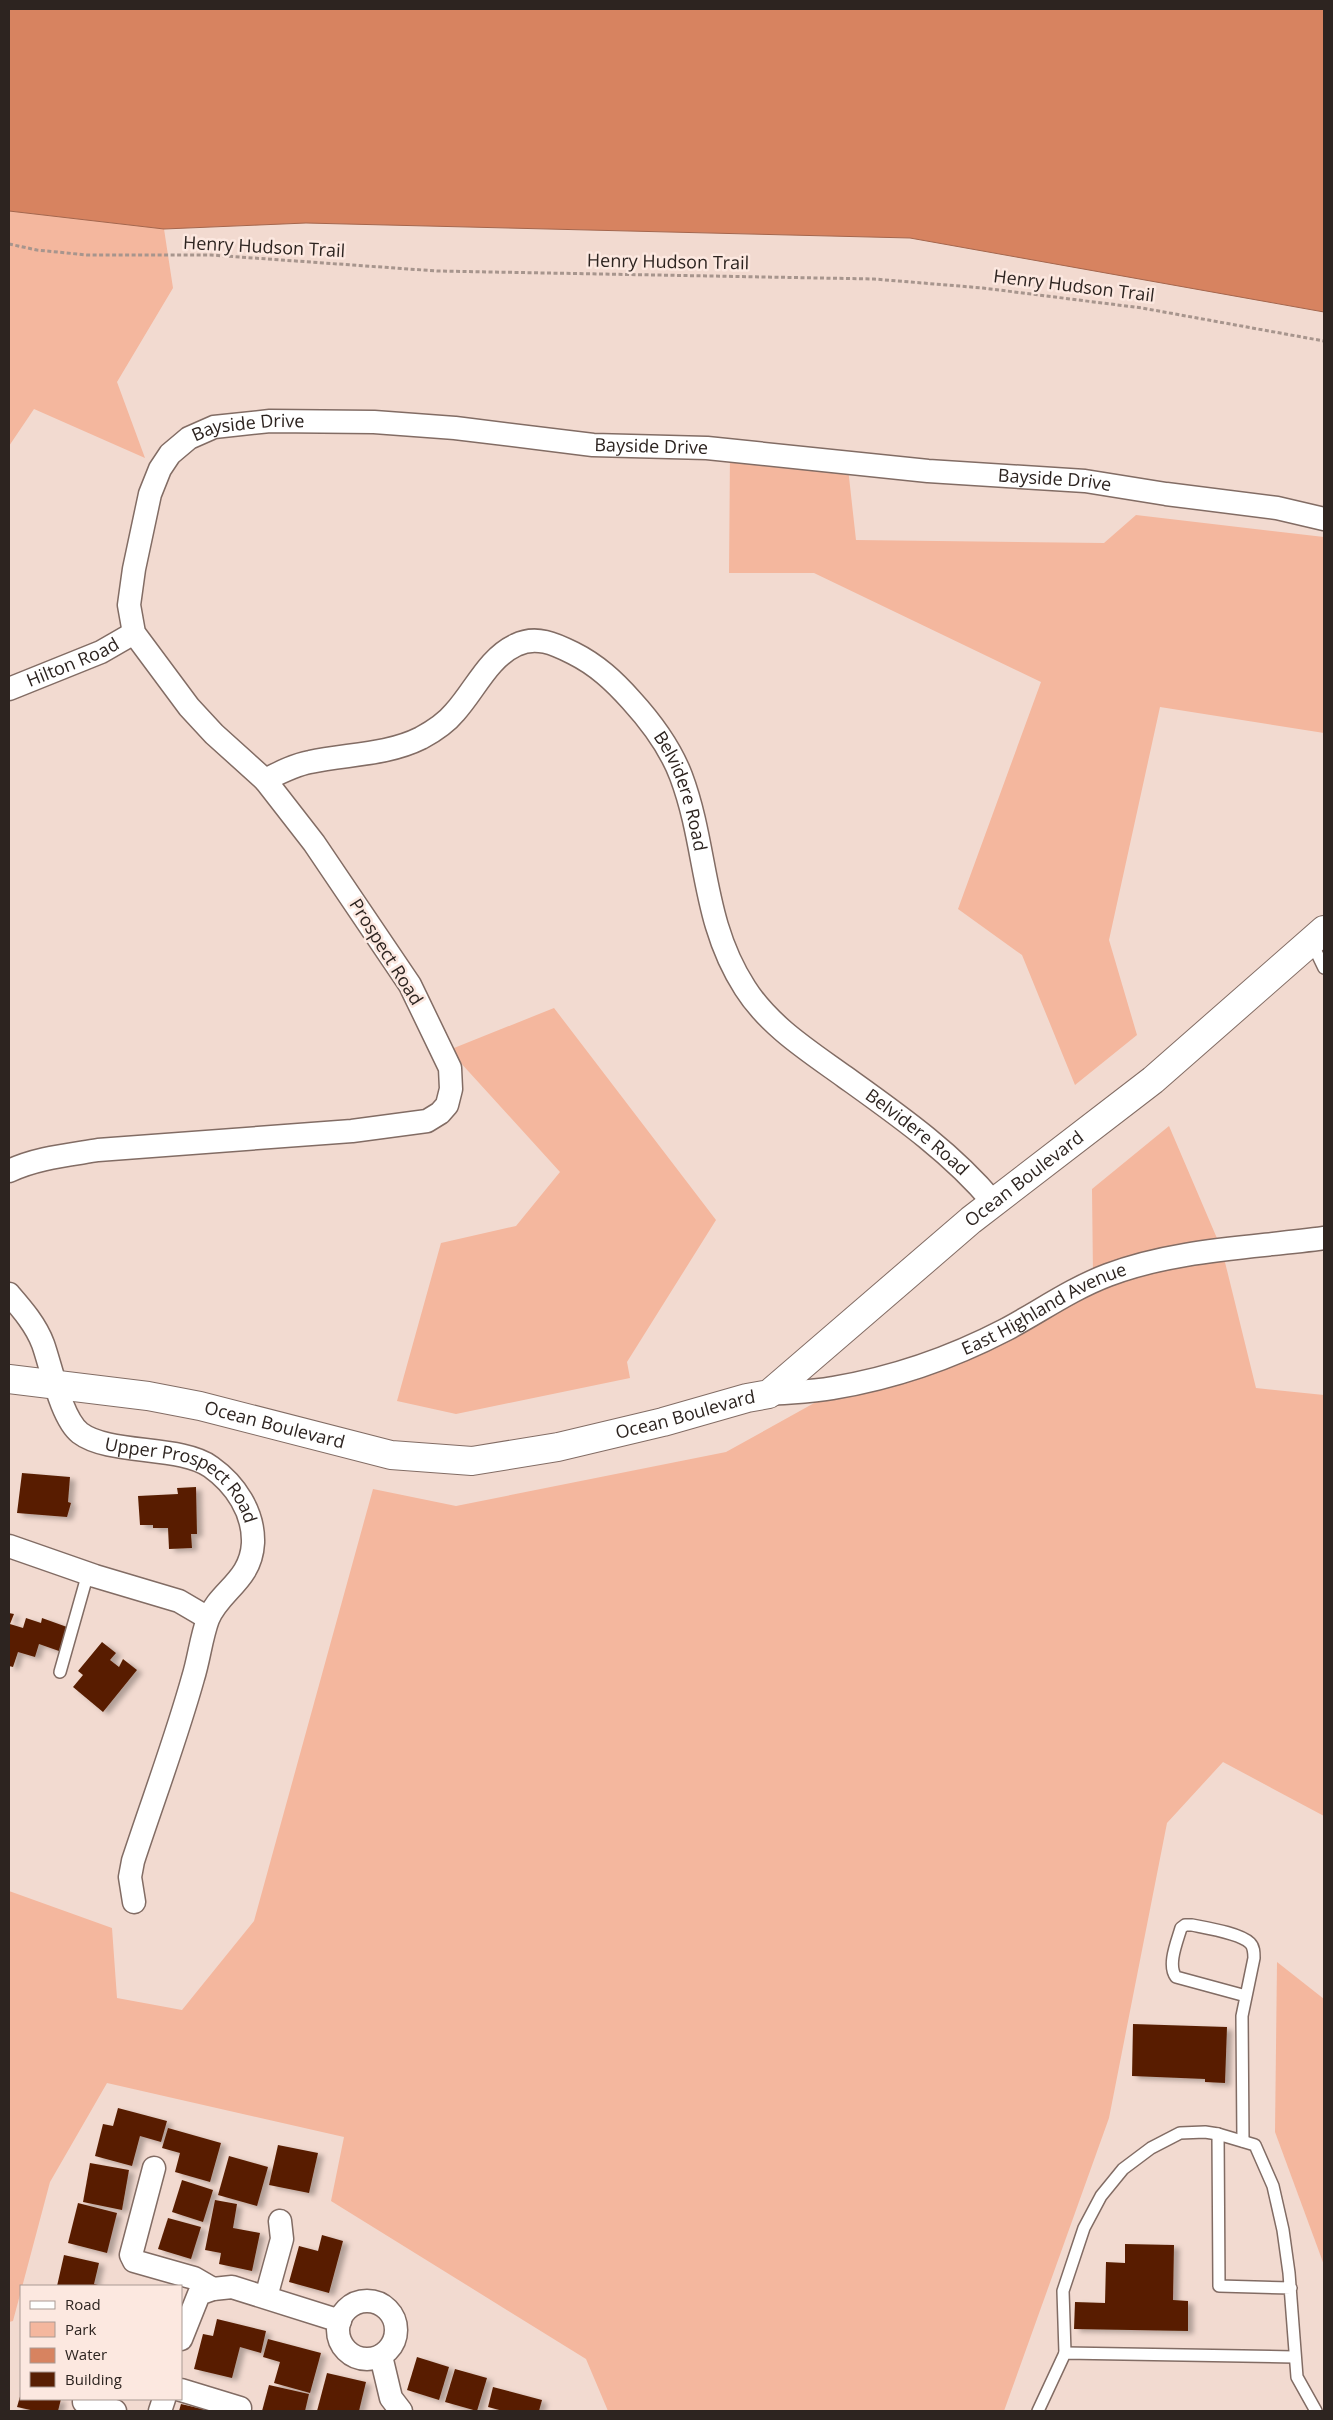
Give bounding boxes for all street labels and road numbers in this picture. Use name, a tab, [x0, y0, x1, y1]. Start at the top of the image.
street label: Henry Hudson Trail	[182, 230, 346, 262]
street label: Henry Hudson Trail	[587, 248, 749, 274]
street label: Henry Hudson Trail	[992, 263, 1156, 307]
street label: Bayside Drive	[188, 408, 304, 446]
street label: Bayside Drive	[594, 432, 708, 459]
street label: Bayside Drive	[997, 462, 1113, 496]
street label: Hilton Road	[23, 631, 123, 692]
street label: Belvidere Road	[649, 726, 713, 853]
street label: Prospect Road	[345, 894, 429, 1009]
street label: Belvidere Road	[861, 1083, 975, 1180]
street label: Ocean Boulevard	[959, 1125, 1088, 1232]
street label: East Highland Avenue	[958, 1256, 1129, 1360]
street label: Ocean Boulevard	[613, 1384, 757, 1444]
street label: Ocean Boulevard	[202, 1395, 348, 1454]
street label: Upper Prospect Road	[103, 1431, 263, 1526]

